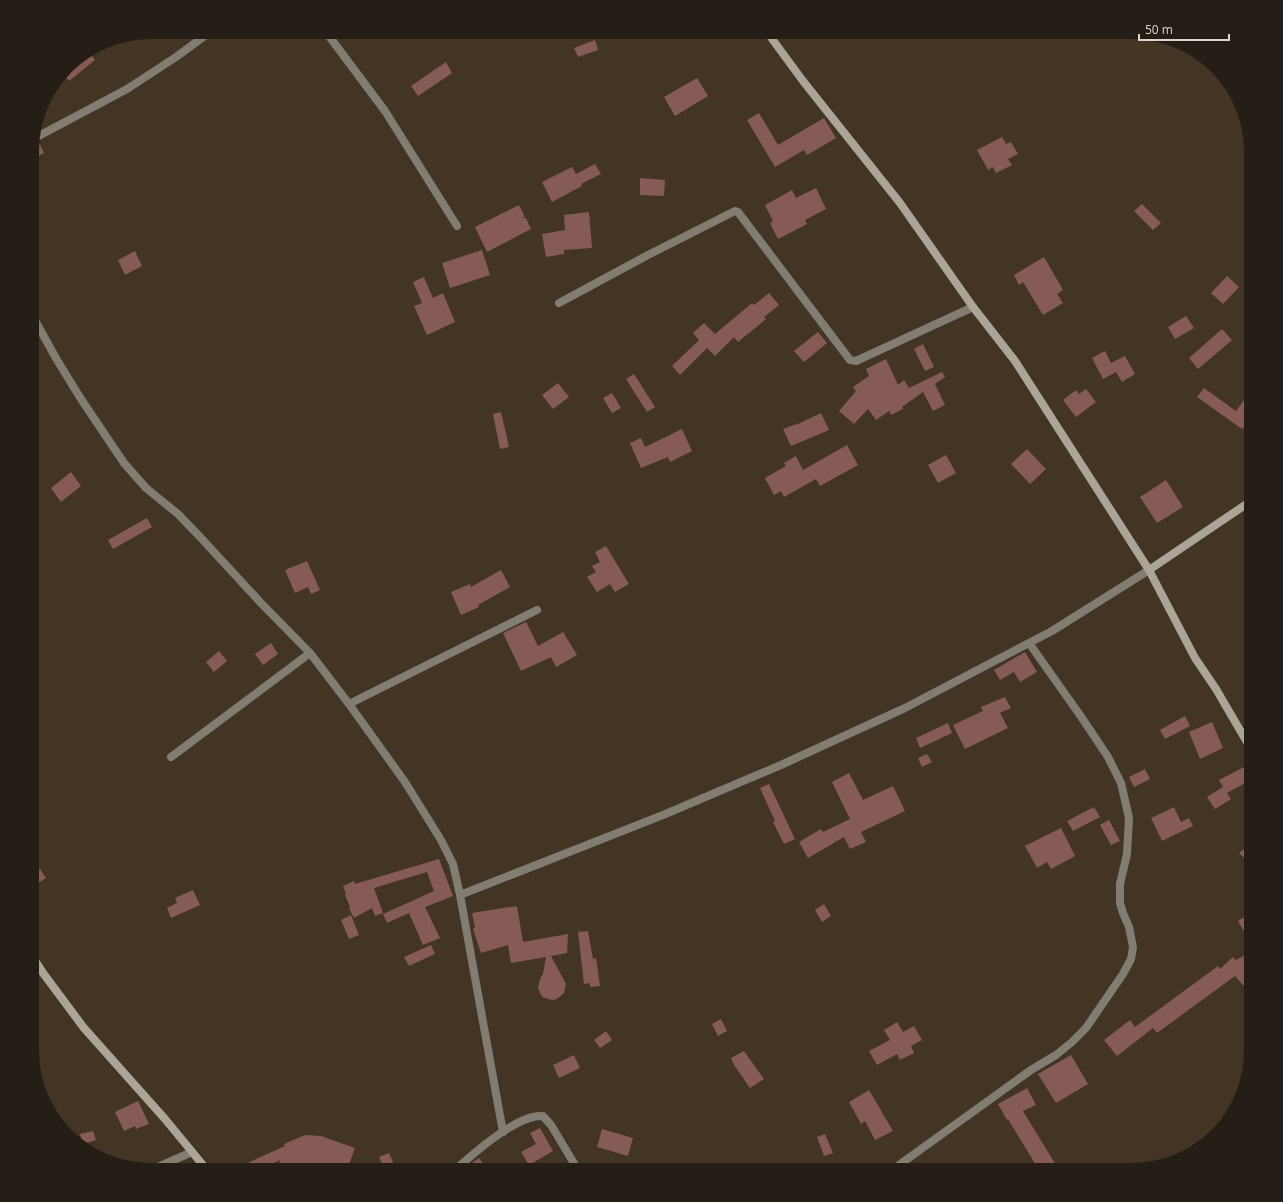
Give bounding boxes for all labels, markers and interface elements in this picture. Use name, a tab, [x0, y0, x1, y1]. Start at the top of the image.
scale bar	[1139, 16, 1229, 42]
text: 50 m	[1145, 21, 1173, 38]

